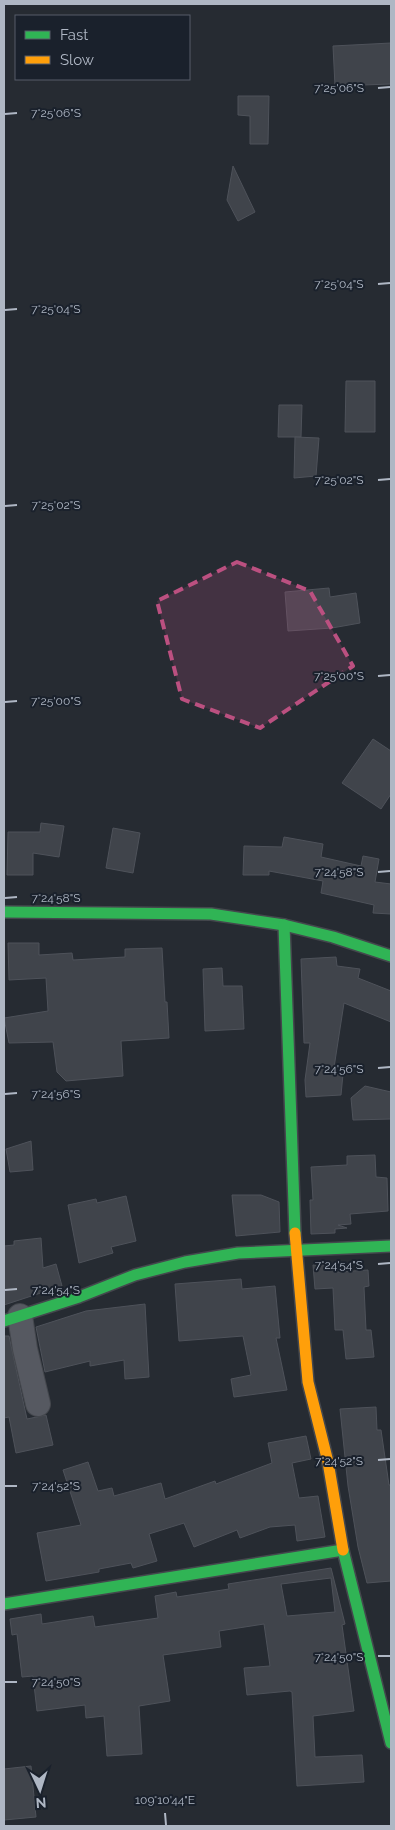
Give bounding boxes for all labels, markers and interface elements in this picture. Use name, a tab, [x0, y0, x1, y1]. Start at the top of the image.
legend	[15, 15, 190, 80]
text: Fast	[60, 26, 88, 44]
text: Slow	[60, 51, 94, 69]
text: 7°25'06"S	[314, 81, 364, 95]
text: 7°25'06"S	[31, 106, 81, 120]
text: 7°25'04"S	[314, 277, 364, 291]
text: 7°25'04"S	[31, 302, 81, 316]
text: 7°25'02"S	[314, 473, 364, 487]
text: 7°25'02"S	[31, 498, 81, 512]
text: 7°25'00"S	[314, 669, 364, 683]
text: 7°25'00"S	[31, 694, 81, 708]
text: 7°24'58"S	[315, 865, 363, 879]
text: 7°24'58"S	[32, 891, 80, 905]
text: 7°24'56"S	[314, 1062, 364, 1076]
text: 7°24'56"S	[31, 1087, 81, 1101]
text: 7°24'54"S	[315, 1258, 363, 1272]
text: 7°24'54"S	[32, 1283, 80, 1297]
text: 7°24'52"S	[315, 1454, 363, 1468]
text: 7°24'52"S	[32, 1479, 80, 1493]
text: 7°24'50"S	[314, 1650, 364, 1664]
text: 7°24'50"S	[31, 1675, 81, 1689]
north arrow	[15, 1765, 65, 1815]
text: 109°10'44"E	[135, 1793, 195, 1807]
text: N	[35, 1795, 47, 1811]

